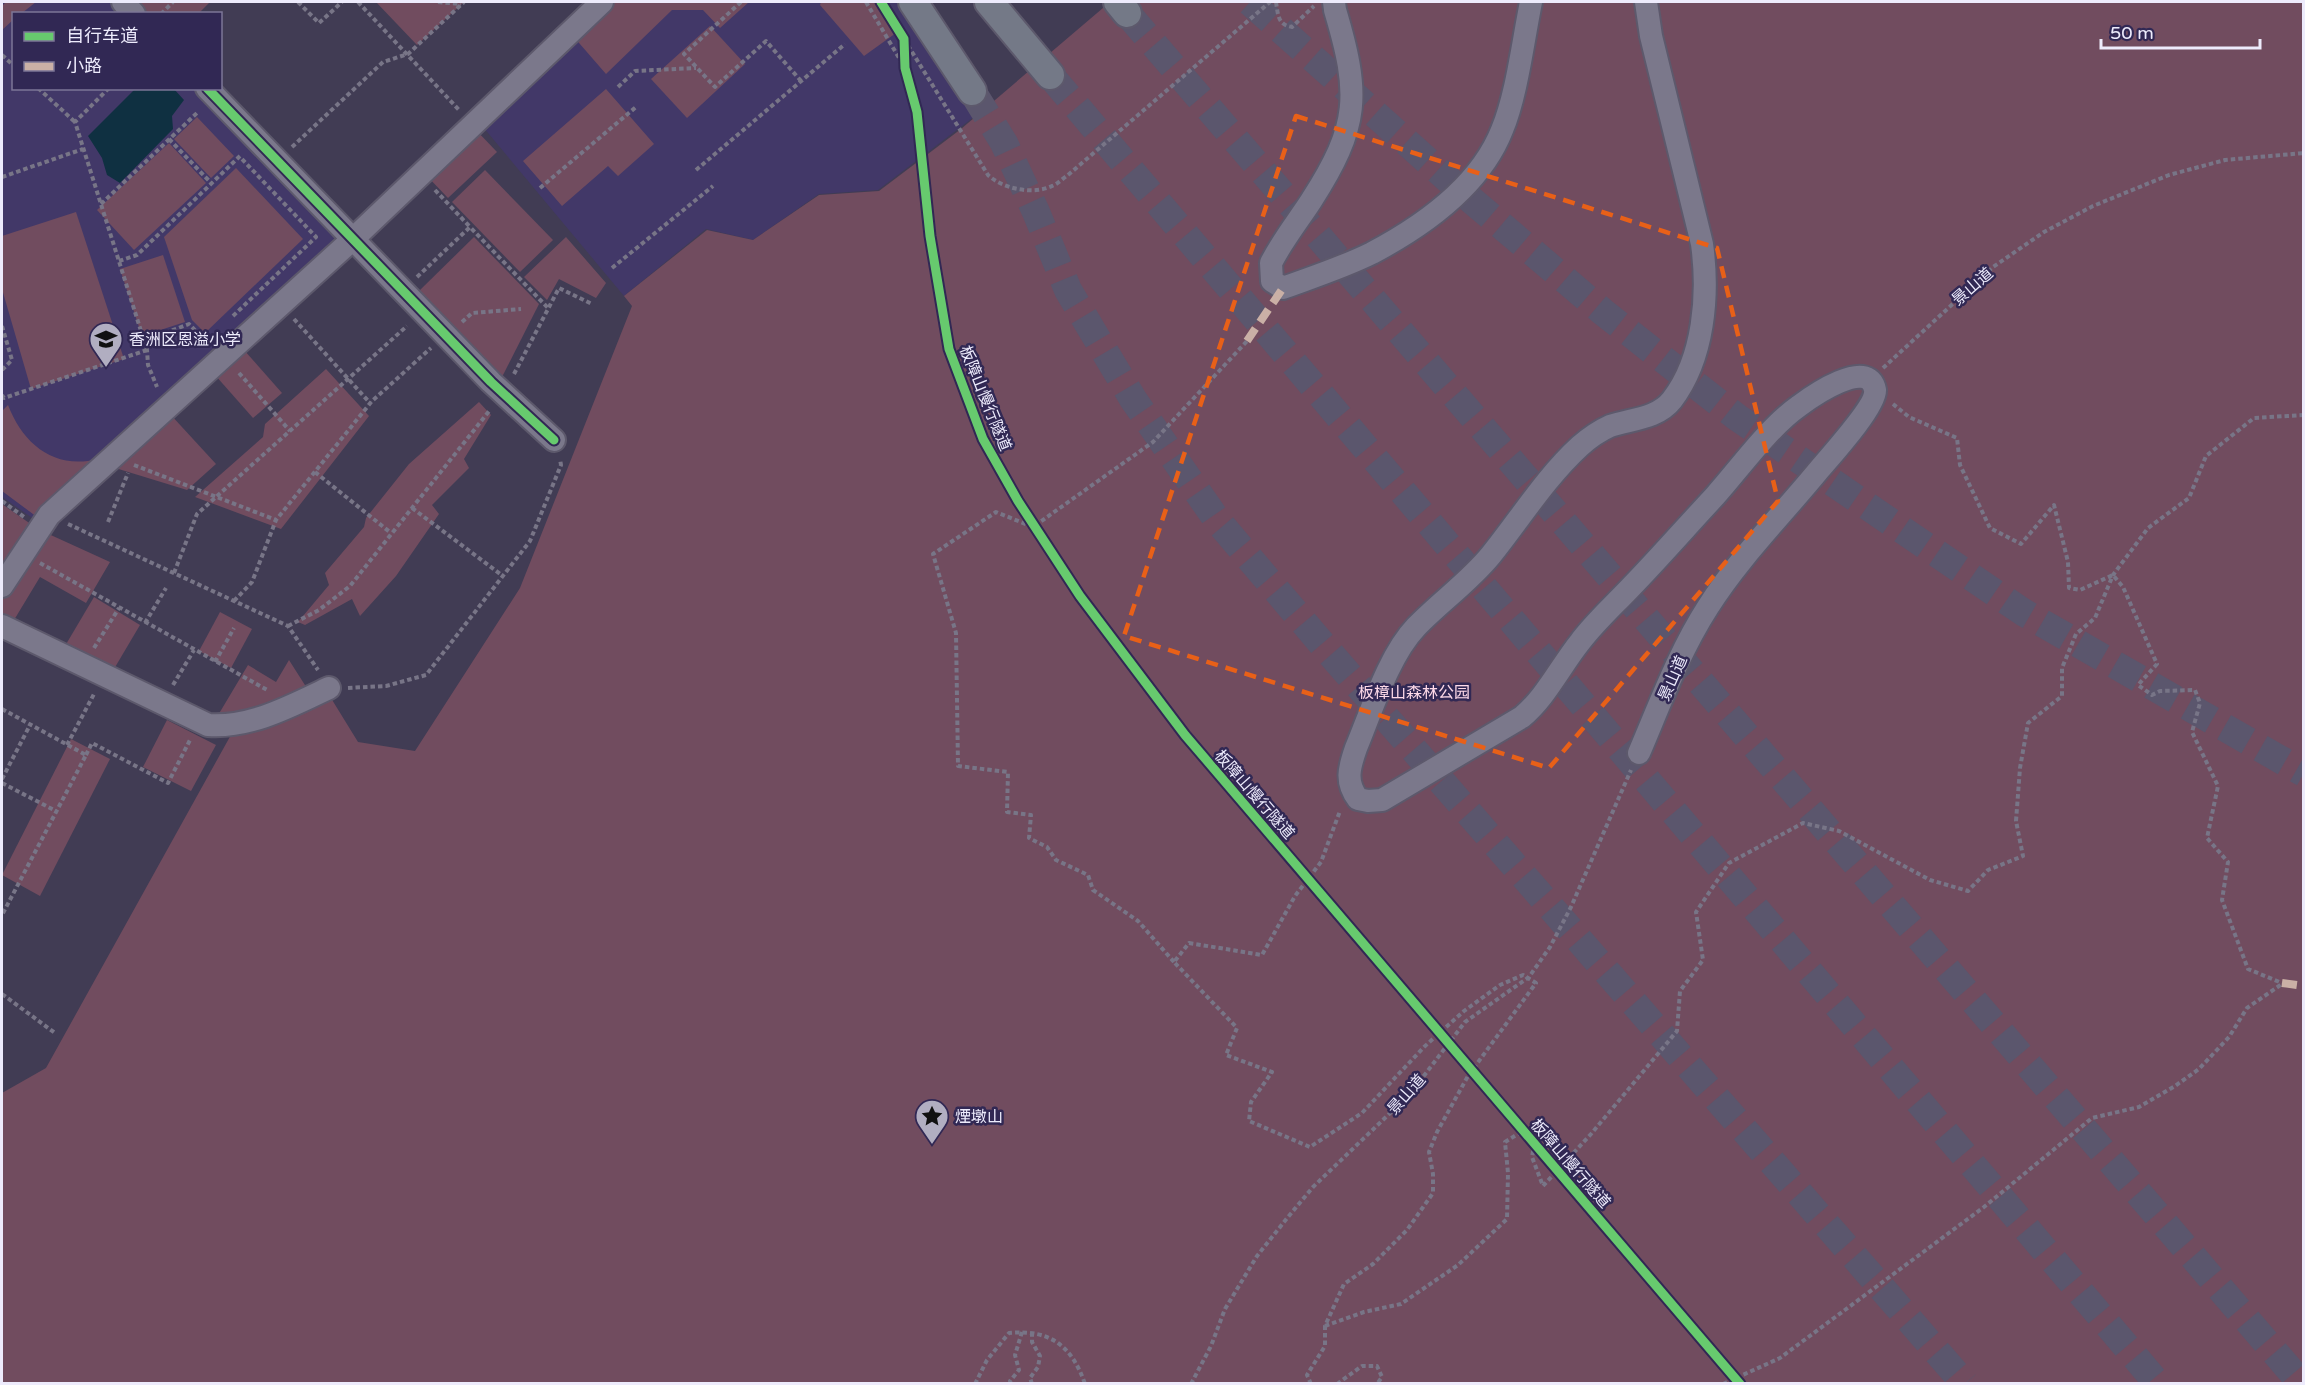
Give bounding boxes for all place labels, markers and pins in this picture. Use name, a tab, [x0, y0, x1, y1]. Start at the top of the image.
school or university icon: 香洲区恩溢小学	[88, 321, 124, 368]
place label: 香洲区恩溢小学	[129, 330, 241, 350]
place icon: 煙墩山	[914, 1098, 950, 1145]
place label: 煙墩山	[955, 1107, 1003, 1127]

